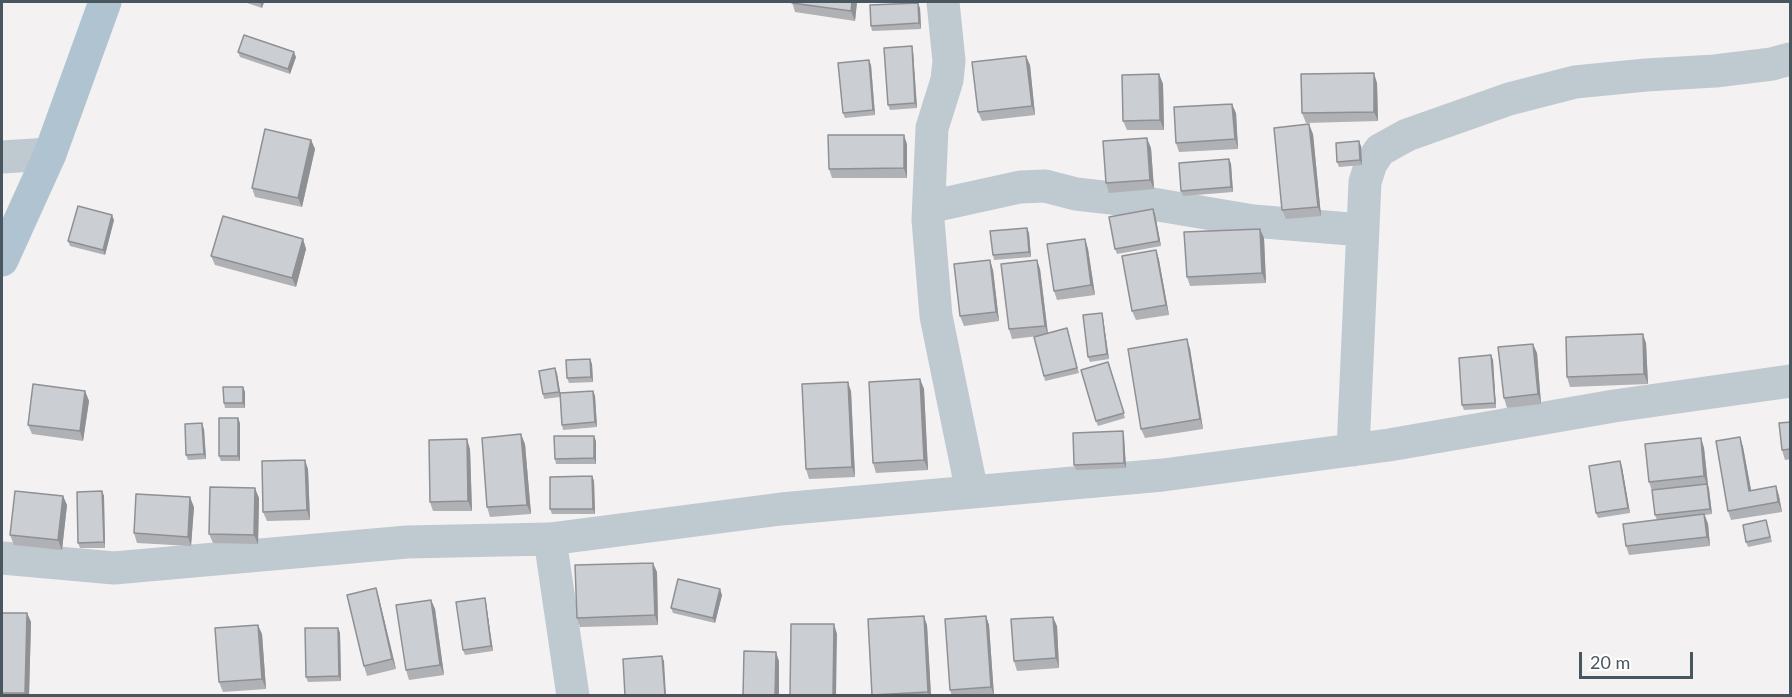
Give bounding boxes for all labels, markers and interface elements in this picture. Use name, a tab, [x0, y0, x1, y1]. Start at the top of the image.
scale bar	[1582, 640, 1696, 678]
text: 20 m	[1590, 651, 1630, 673]

